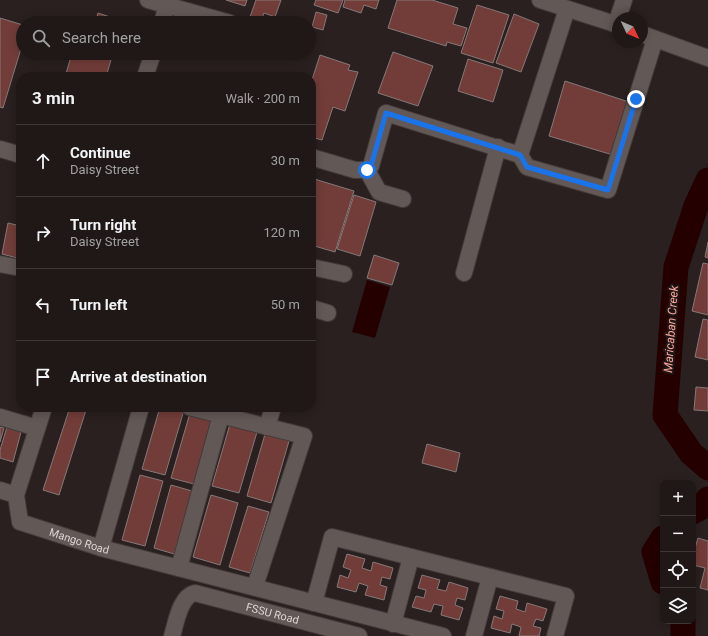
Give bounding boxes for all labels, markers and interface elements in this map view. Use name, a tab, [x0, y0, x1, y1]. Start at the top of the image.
north arrow	[612, 12, 648, 48]
search box	[16, 16, 316, 60]
icon: search	[30, 27, 52, 49]
text: Search here	[62, 29, 141, 47]
text: 3 min	[32, 88, 75, 108]
route end	[627, 90, 645, 108]
text: Walk · 200 m	[225, 91, 300, 106]
text: Continue	[70, 144, 131, 162]
icon: ahead	[32, 150, 54, 172]
text: 30 m	[271, 153, 300, 168]
route start	[358, 161, 376, 179]
text: Daisy Street	[70, 162, 139, 177]
text: Turn right	[70, 216, 136, 234]
icon: right	[32, 222, 54, 244]
text: 120 m	[263, 225, 300, 240]
text: Daisy Street	[70, 234, 139, 249]
water label: Maricaban Creek	[661, 284, 681, 373]
icon: left	[32, 294, 54, 316]
text: Turn left	[70, 296, 127, 314]
text: 50 m	[271, 297, 300, 312]
icon: arrive	[32, 366, 54, 388]
text: Arrive at destination	[70, 368, 207, 386]
map controls	[660, 480, 696, 624]
button: +	[660, 480, 696, 516]
button: −	[660, 516, 696, 552]
street label: Mango Road	[48, 525, 111, 556]
button: locate	[660, 552, 696, 588]
button: layers	[660, 588, 696, 624]
street label: FSSU Road	[245, 600, 300, 626]

